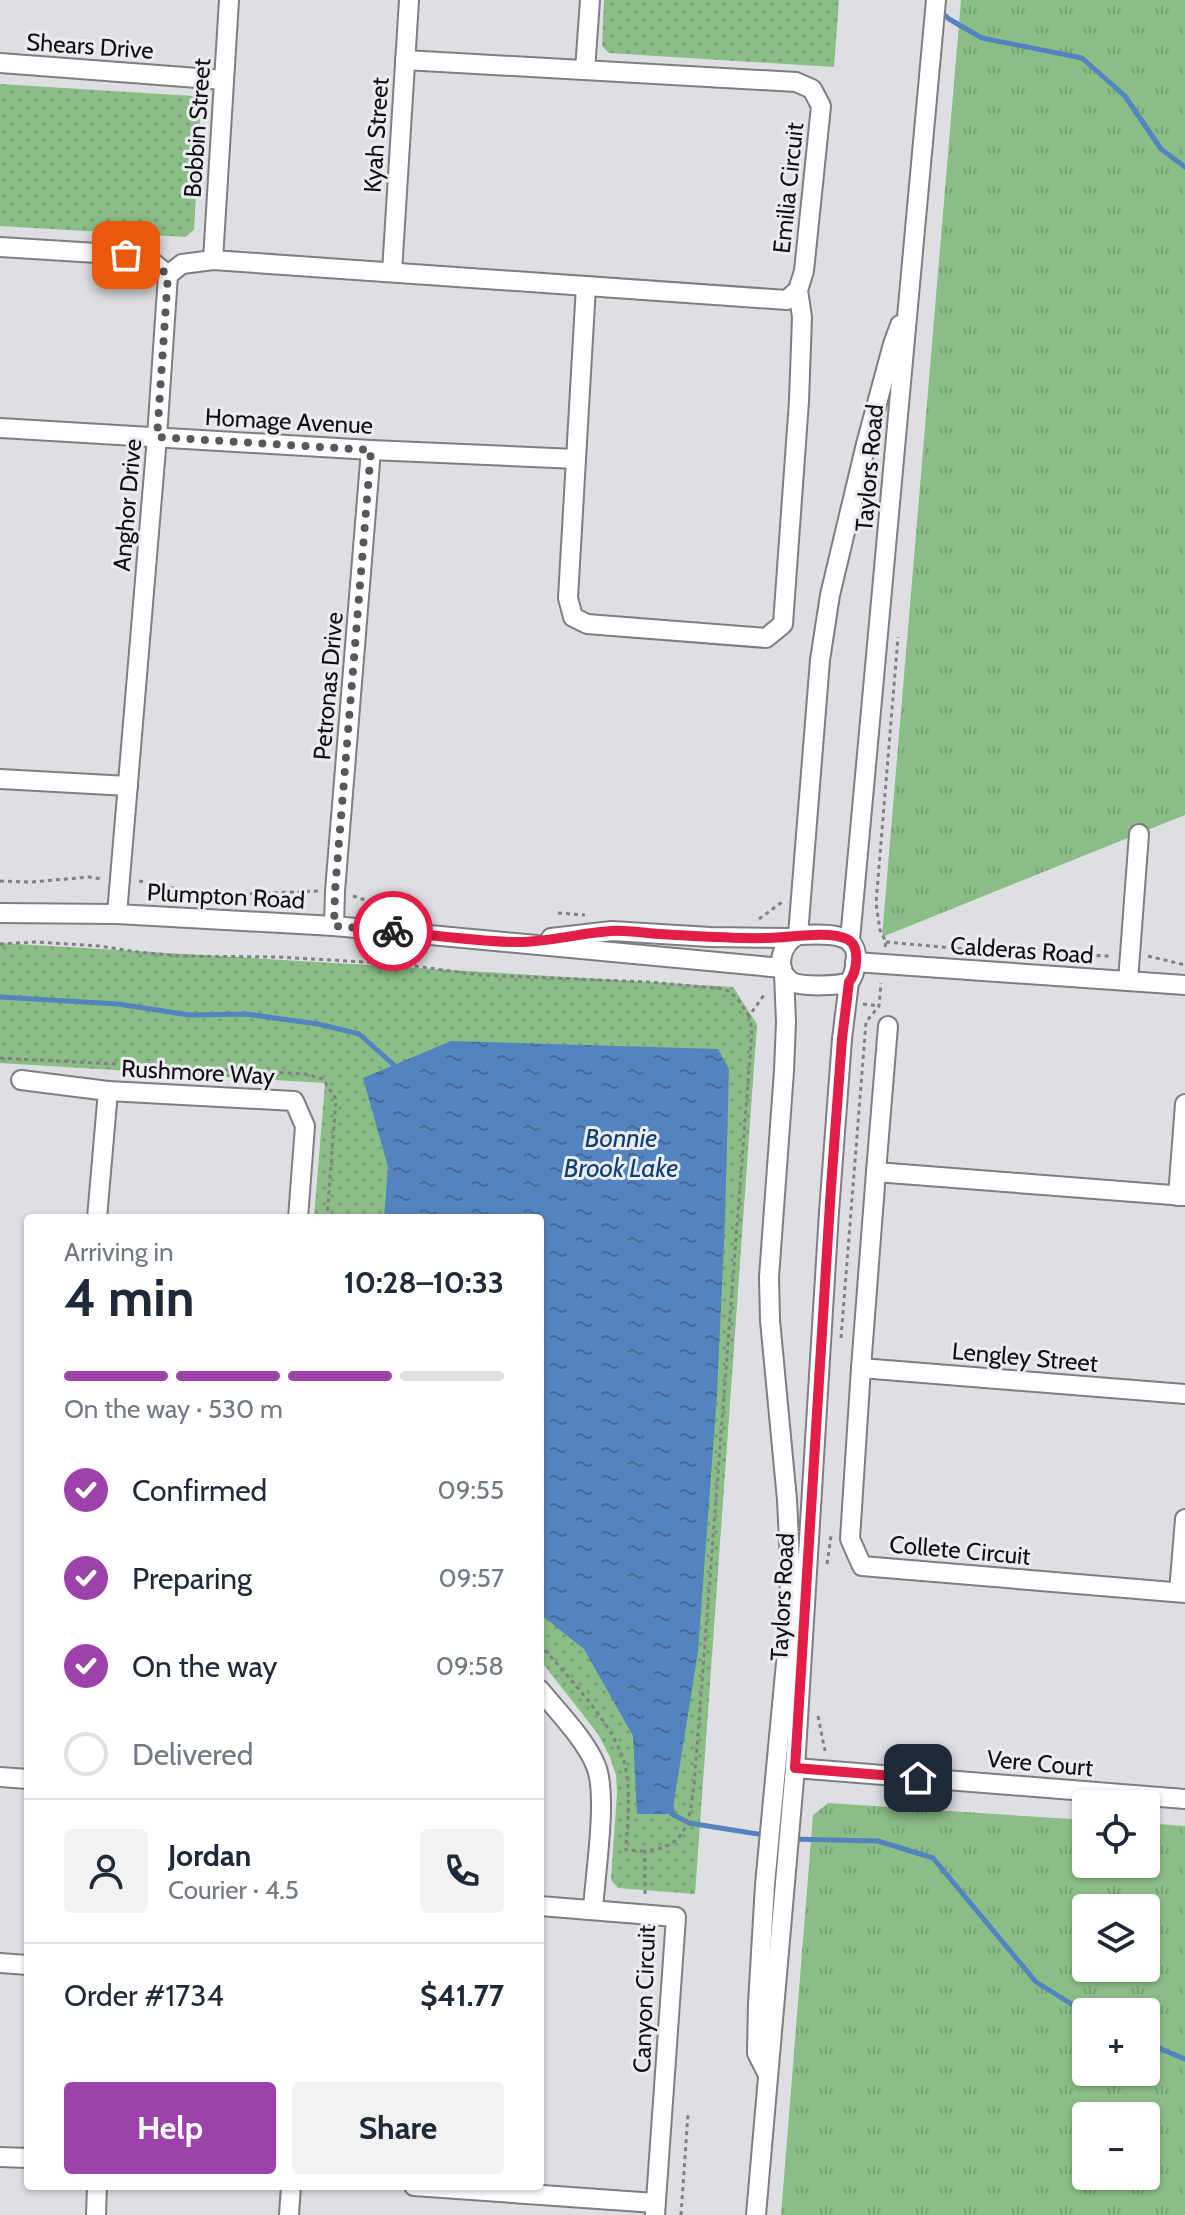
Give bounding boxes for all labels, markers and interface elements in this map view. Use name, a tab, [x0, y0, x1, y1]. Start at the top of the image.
street label: Shears Drive	[25, 27, 155, 65]
street label: Bobbin Street	[178, 57, 216, 199]
street label: Kyah Street	[357, 76, 395, 194]
street label: Emilia Circuit	[767, 121, 809, 255]
pin	[92, 221, 160, 289]
icon: bag	[104, 233, 148, 277]
street label: Homage Avenue	[204, 402, 374, 440]
street label: Taylors Road	[849, 403, 889, 533]
street label: Anghor Drive	[107, 437, 147, 573]
street label: Petronas Drive	[307, 611, 349, 761]
street label: Plumpton Road	[146, 877, 306, 915]
courier	[353, 891, 433, 971]
icon: bike	[371, 909, 415, 953]
street label: Calderas Road	[949, 931, 1095, 969]
street label: Rushmore Way	[120, 1053, 276, 1091]
water label: Bonnie Brook Lake	[564, 1122, 678, 1184]
text: Arriving in	[64, 1236, 174, 1268]
text: 10:28–10:33	[344, 1264, 504, 1301]
text: 4 min	[64, 1266, 194, 1329]
street label: Lengley Street	[951, 1336, 1099, 1378]
text: On the way · 530 m	[64, 1393, 283, 1425]
icon: check	[64, 1468, 108, 1512]
text: Confirmed	[132, 1472, 267, 1509]
text: 09:55	[438, 1474, 504, 1506]
street label: Collete Circuit	[888, 1529, 1032, 1571]
street label: Taylors Road	[764, 1532, 800, 1662]
icon: check	[64, 1556, 108, 1600]
text: Preparing	[132, 1560, 252, 1597]
text: 09:57	[439, 1562, 504, 1594]
icon: check	[64, 1644, 108, 1688]
text: On the way	[132, 1648, 277, 1685]
text: 09:58	[436, 1650, 504, 1682]
text: Delivered	[132, 1736, 253, 1773]
pin	[884, 1744, 952, 1812]
street label: Vere Court	[986, 1744, 1094, 1782]
icon: home	[896, 1756, 940, 1800]
map controls	[1072, 1790, 1160, 2190]
button: locate	[1072, 1790, 1160, 1878]
button: person	[64, 1829, 148, 1913]
button: phone	[420, 1829, 504, 1913]
text: Jordan	[168, 1837, 251, 1874]
text: Courier · 4.5	[168, 1874, 299, 1906]
button: layers	[1072, 1894, 1160, 1982]
street label: Canyon Circuit	[627, 1925, 661, 2073]
text: Order #1734	[64, 1977, 224, 2014]
text: $41.77	[420, 1977, 504, 2014]
button: +	[1072, 1998, 1160, 2086]
button: Help	[64, 2082, 276, 2174]
button: Share	[292, 2082, 504, 2174]
button: −	[1072, 2102, 1160, 2190]

